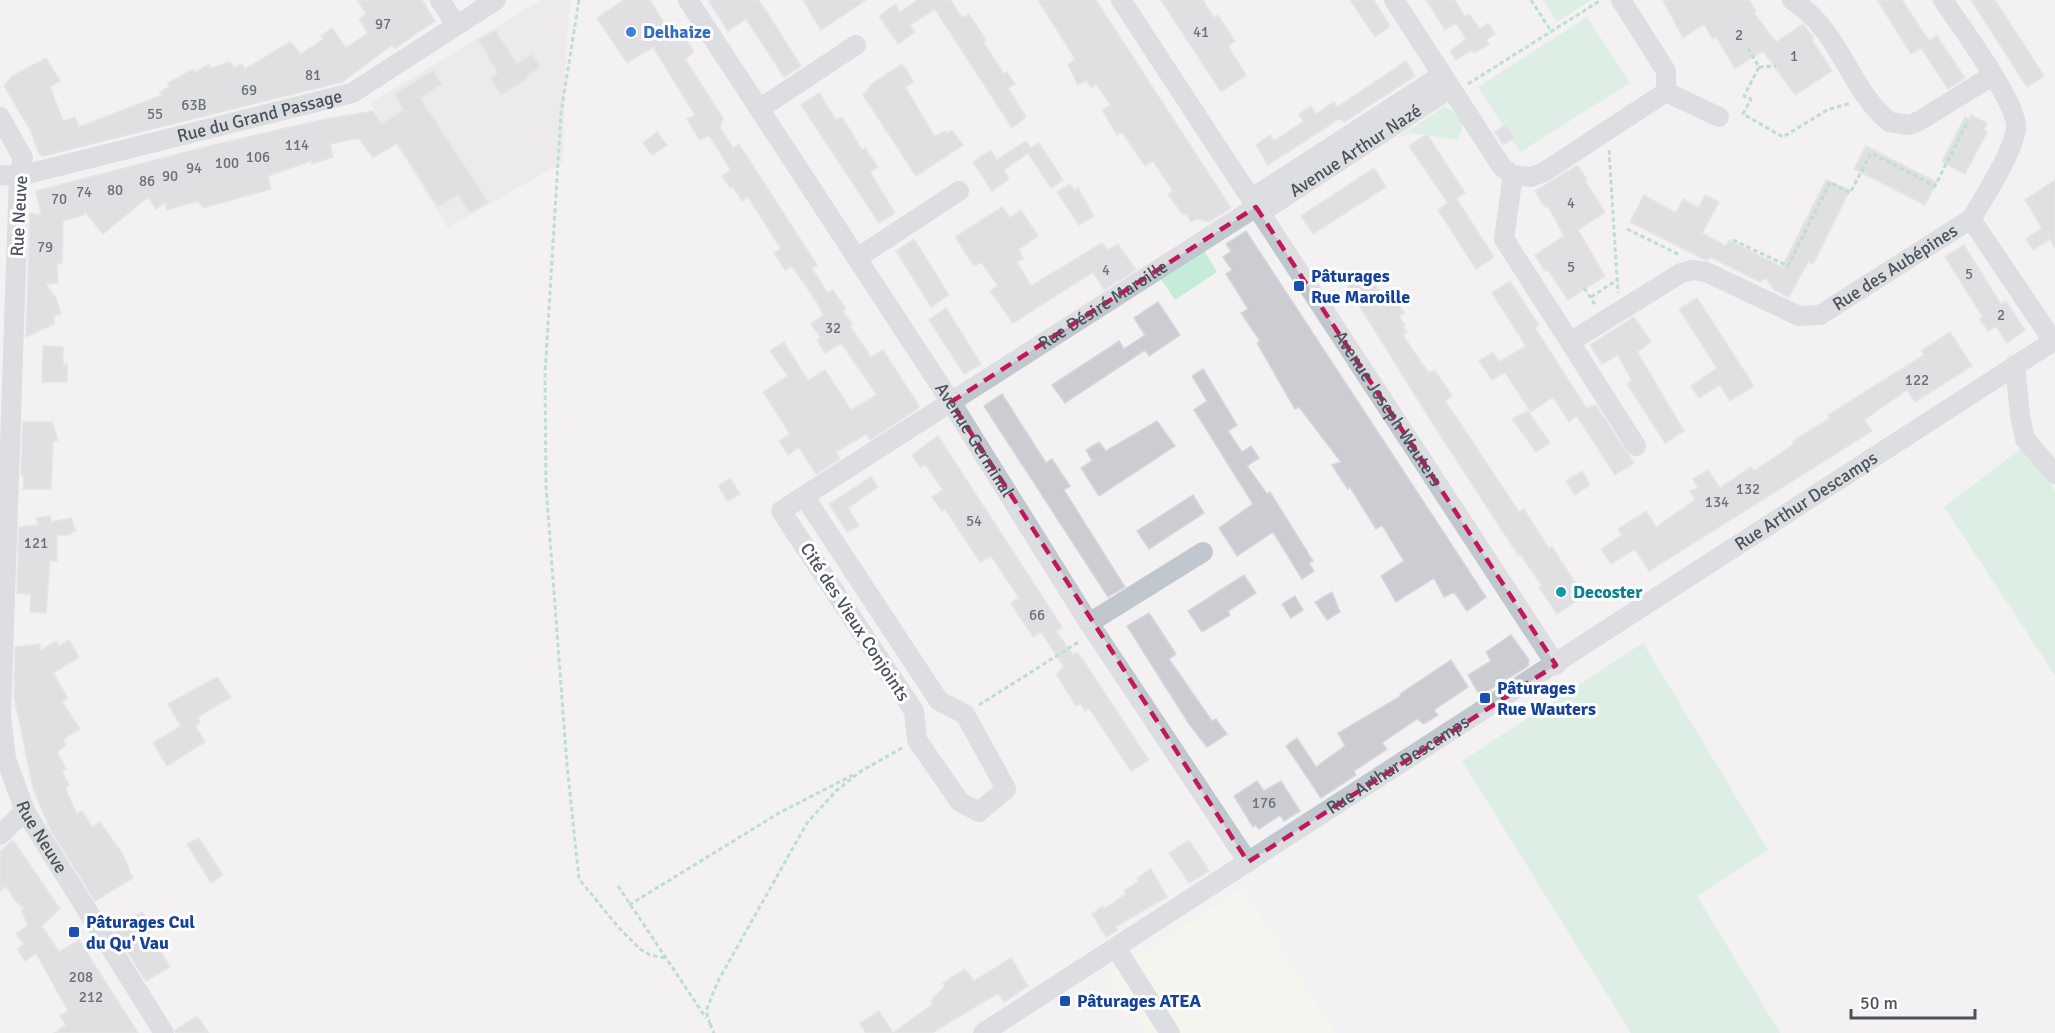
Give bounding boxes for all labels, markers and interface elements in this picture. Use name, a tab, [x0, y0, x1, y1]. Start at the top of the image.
house number: 97	[375, 15, 391, 33]
place label: Delhaize	[643, 21, 711, 43]
house number: 41	[1193, 23, 1209, 41]
marker: Delhaize	[624, 25, 638, 39]
house number: 2	[1735, 26, 1743, 44]
house number: 1	[1790, 47, 1798, 65]
house number: 81	[305, 66, 321, 84]
house number: 69	[241, 81, 257, 99]
street label: Rue du Grand Passage	[175, 85, 345, 147]
house number: 63B	[181, 96, 207, 114]
street label: Avenue Arthur Nazé	[1285, 99, 1425, 202]
house number: 55	[147, 105, 163, 123]
house number: 114	[285, 136, 309, 154]
house number: 106	[246, 148, 270, 166]
house number: 100	[215, 154, 239, 172]
house number: 94	[186, 159, 202, 177]
house number: 90	[162, 167, 178, 185]
house number: 86	[139, 172, 155, 190]
street label: Rue Neuve	[6, 175, 32, 257]
house number: 80	[107, 181, 123, 199]
house number: 74	[76, 183, 92, 201]
house number: 70	[51, 190, 67, 208]
house number: 4	[1567, 194, 1575, 212]
street label: Rue des Aubépines	[1828, 219, 1962, 315]
house number: 79	[37, 238, 53, 256]
street label: Rue Désiré Maroille	[1034, 255, 1172, 354]
house number: 5	[1567, 258, 1575, 276]
house number: 4	[1102, 261, 1110, 279]
place label: Pâturages Rue Maroille	[1311, 265, 1410, 308]
house number: 5	[1965, 265, 1973, 283]
marker: Pâturages Rue Maroille	[1292, 279, 1306, 293]
house number: 2	[1997, 306, 2005, 324]
house number: 32	[825, 319, 841, 337]
street label: Avenue Joseph Wauters	[1329, 326, 1447, 490]
house number: 122	[1905, 371, 1929, 389]
street label: Avenue Germinal	[930, 378, 1019, 501]
street label: Rue Arthur Descamps	[1730, 447, 1882, 555]
house number: 132	[1736, 480, 1760, 498]
house number: 134	[1705, 493, 1729, 511]
house number: 54	[966, 512, 982, 530]
house number: 121	[24, 534, 48, 552]
street label: Cité des Vieux Conjoints	[795, 539, 915, 706]
place label: Decoster	[1573, 581, 1643, 603]
marker: Decoster	[1554, 585, 1568, 599]
house number: 66	[1029, 606, 1045, 624]
place label: Pâturages Rue Wauters	[1497, 677, 1596, 720]
marker: Pâturages Rue Wauters	[1478, 691, 1492, 705]
street label: Rue Arthur Descamps	[1322, 710, 1474, 819]
house number: 176	[1252, 794, 1276, 812]
street label: Rue Neuve	[11, 798, 72, 877]
place label: Pâturages Cul du Qu' Vau	[86, 911, 195, 954]
marker: Pâturages Cul du Qu' Vau	[67, 925, 81, 939]
house number: 208	[69, 968, 93, 986]
scale bar	[1851, 982, 1976, 1020]
house number: 212	[79, 988, 103, 1006]
place label: Pâturages ATEA	[1077, 990, 1202, 1012]
text: 50 m	[1860, 992, 1898, 1014]
marker: Pâturages ATEA	[1058, 994, 1072, 1008]

